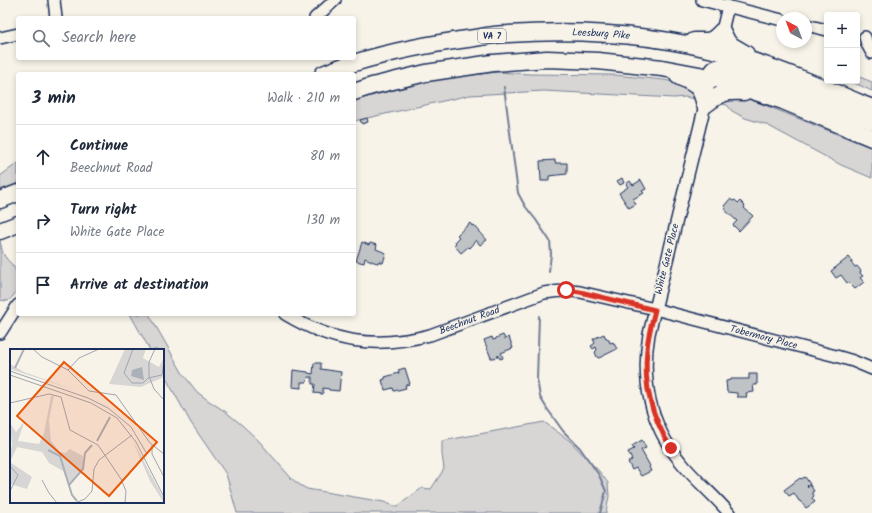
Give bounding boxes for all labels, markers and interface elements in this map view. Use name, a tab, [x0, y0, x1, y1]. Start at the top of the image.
north arrow	[776, 12, 812, 48]
map controls	[824, 12, 860, 84]
button: +	[824, 12, 860, 48]
search box	[16, 16, 356, 60]
street label: Leesburg Pike	[572, 24, 631, 44]
text: Search here	[62, 26, 136, 50]
icon: search	[30, 27, 52, 49]
road number: VA 7	[478, 29, 506, 43]
button: −	[824, 48, 860, 84]
text: 3 min	[32, 85, 76, 112]
text: Walk · 210 m	[267, 88, 340, 109]
text: Continue	[70, 134, 128, 158]
icon: ahead	[32, 146, 54, 168]
text: 80 m	[310, 146, 340, 167]
text: Beechnut Road	[70, 158, 152, 179]
text: Turn right	[70, 198, 137, 222]
icon: right	[32, 210, 54, 232]
text: 130 m	[306, 210, 340, 231]
street label: White Gate Place	[650, 221, 684, 296]
text: White Gate Place	[70, 222, 164, 243]
text: Arrive at destination	[70, 273, 209, 297]
icon: arrive	[32, 274, 54, 296]
route start	[557, 281, 575, 299]
street label: Beechnut Road	[437, 302, 503, 339]
street label: Tobermory Place	[728, 321, 800, 354]
inset map	[10, 349, 164, 503]
route end	[662, 439, 680, 457]

